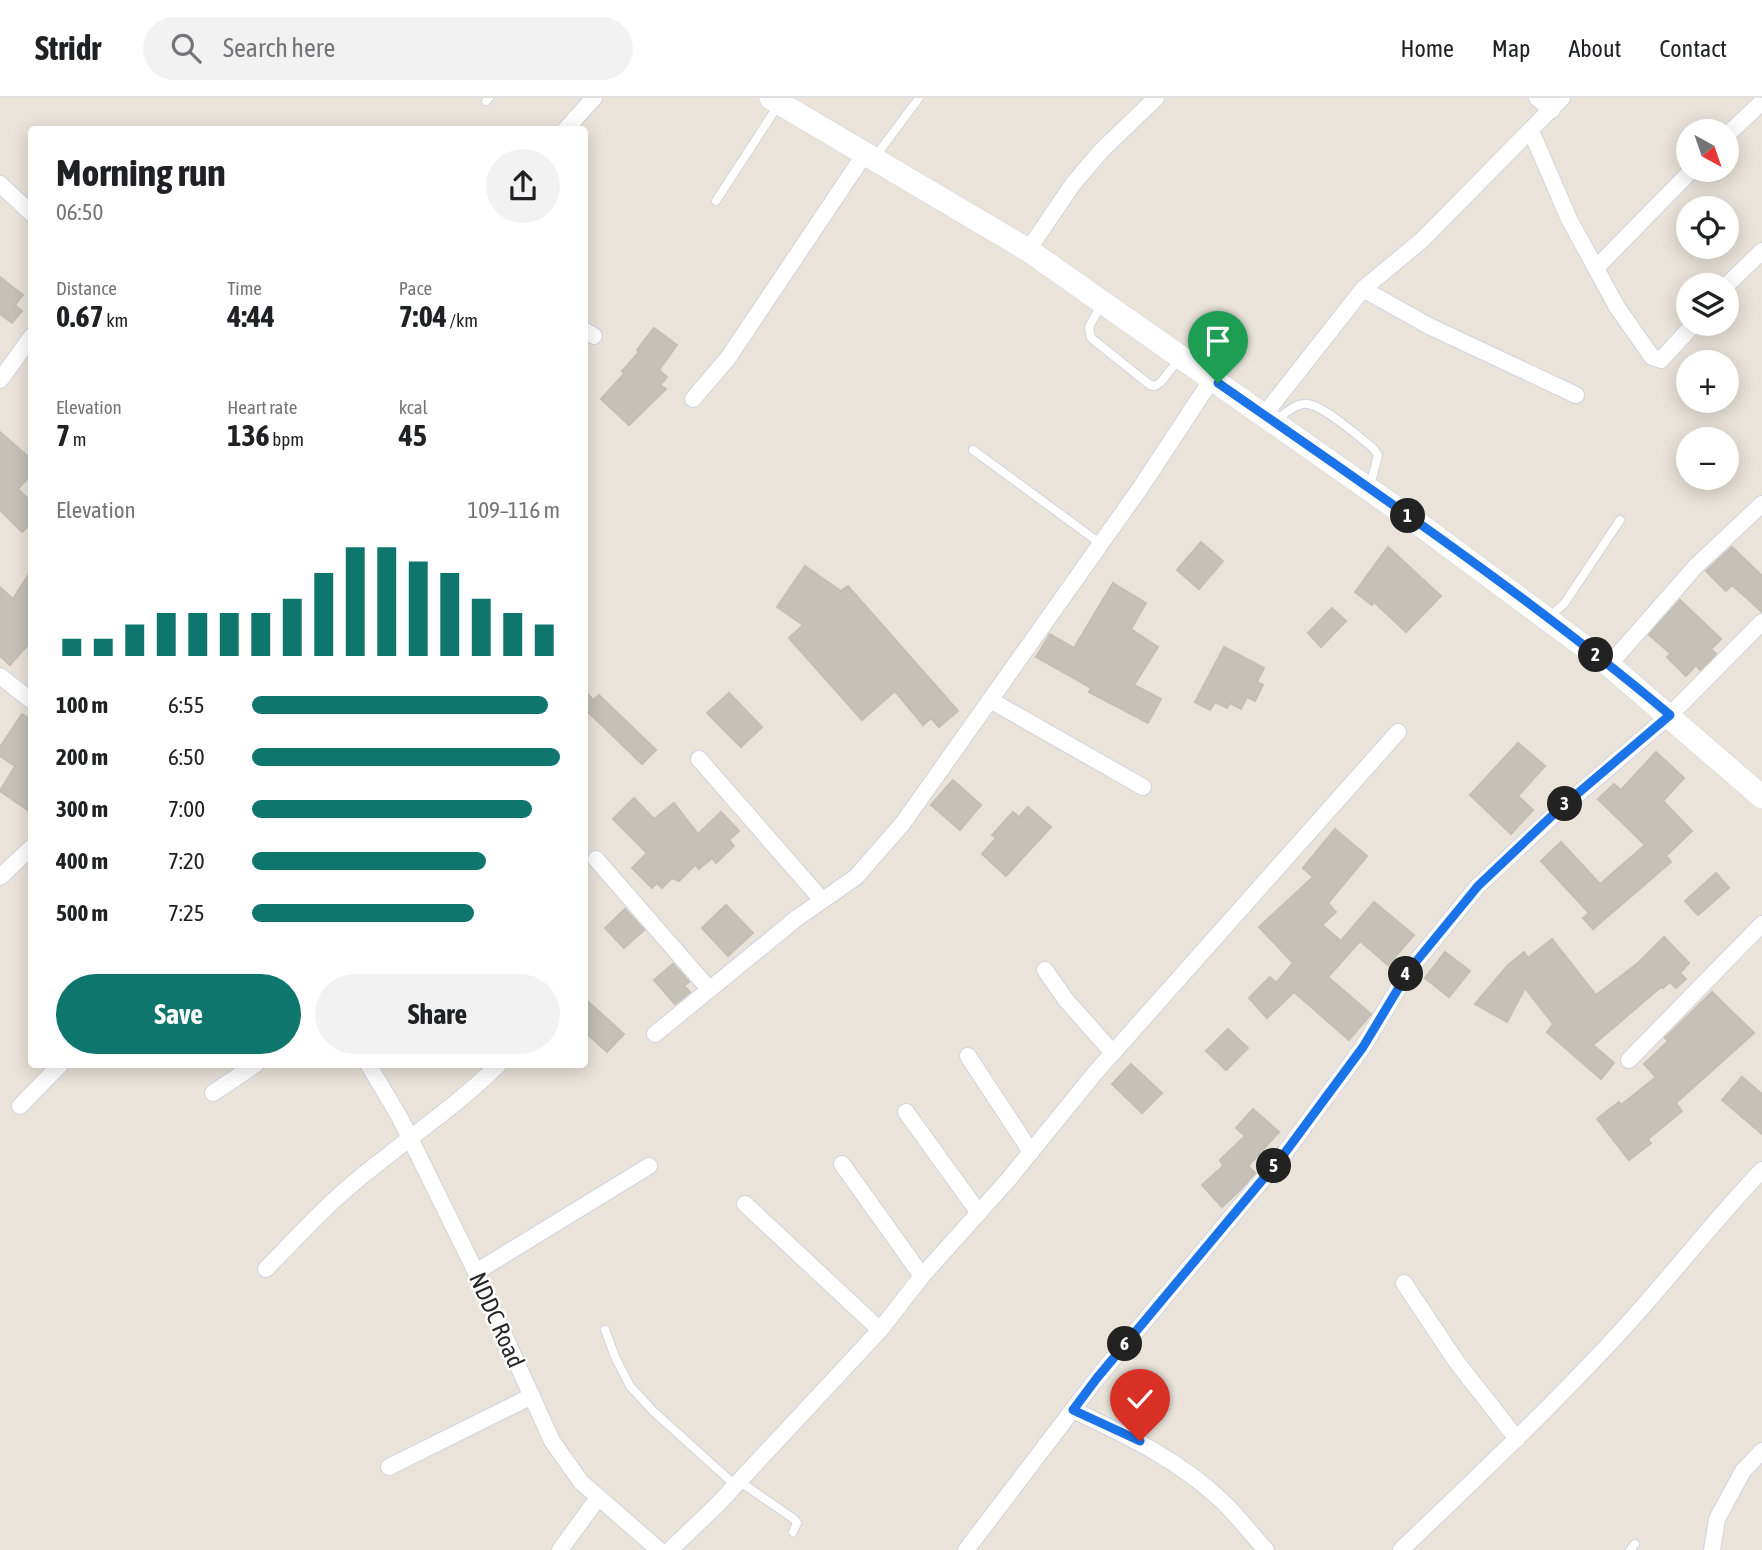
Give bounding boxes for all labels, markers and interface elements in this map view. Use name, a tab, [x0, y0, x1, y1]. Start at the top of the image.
search box	[143, 17, 633, 80]
text: Stridr	[35, 29, 101, 67]
icon: search	[167, 29, 205, 67]
text: Search here	[223, 33, 335, 63]
text: Home	[1400, 35, 1454, 62]
text: Map	[1492, 35, 1530, 62]
text: About	[1568, 35, 1621, 62]
text: Contact	[1659, 35, 1727, 62]
north arrow	[1676, 119, 1740, 182]
map controls	[1676, 119, 1739, 490]
button: share	[486, 149, 560, 223]
text: Morning run	[56, 151, 226, 194]
button: locate	[1676, 196, 1739, 259]
text: 06:50	[56, 199, 103, 225]
button: layers	[1676, 273, 1739, 336]
text: Distance	[56, 277, 117, 299]
text: Time	[227, 277, 262, 299]
text: Pace	[399, 277, 432, 299]
text: 0.67	[56, 299, 104, 333]
text: 4:44	[227, 299, 275, 333]
text: 7:04	[399, 299, 447, 333]
text: km	[104, 309, 128, 331]
text: /km	[447, 309, 478, 331]
pin	[1188, 311, 1248, 383]
icon: arrive	[1199, 322, 1237, 360]
button: +	[1676, 350, 1739, 413]
text: Elevation	[56, 396, 122, 418]
text: Heart rate	[227, 396, 297, 418]
text: kcal	[399, 396, 428, 418]
text: 7	[56, 418, 70, 452]
text: 136	[227, 418, 270, 452]
text: 45	[399, 418, 427, 452]
button: −	[1676, 427, 1739, 490]
text: m	[70, 428, 86, 450]
text: bpm	[270, 428, 304, 450]
text: Elevation	[56, 497, 136, 523]
text: 109–116 m	[467, 497, 560, 523]
pin: 1	[1390, 498, 1426, 534]
text: 1	[1403, 504, 1412, 526]
pin: 2	[1578, 638, 1614, 672]
text: 2	[1591, 643, 1600, 665]
text: 100 m	[56, 692, 108, 718]
text: 6:55	[168, 692, 205, 718]
text: 200 m	[56, 744, 108, 770]
text: 6:50	[168, 744, 205, 770]
pin: 3	[1548, 786, 1582, 822]
text: 3	[1560, 792, 1569, 814]
text: 300 m	[56, 796, 108, 822]
text: 7:00	[168, 796, 205, 822]
text: 400 m	[56, 848, 108, 874]
text: 7:20	[168, 848, 205, 874]
text: 500 m	[56, 900, 108, 926]
text: 7:25	[168, 900, 205, 926]
pin: 4	[1388, 956, 1424, 992]
text: 4	[1401, 962, 1410, 984]
button: Save	[56, 974, 301, 1054]
button: Share	[315, 974, 560, 1054]
pin: 5	[1256, 1148, 1292, 1184]
text: 5	[1269, 1154, 1278, 1176]
street label: NDDC Road	[464, 1268, 530, 1372]
pin: 6	[1108, 1326, 1142, 1362]
text: 6	[1120, 1332, 1129, 1354]
pin	[1110, 1369, 1170, 1441]
icon: check	[1121, 1380, 1159, 1418]

